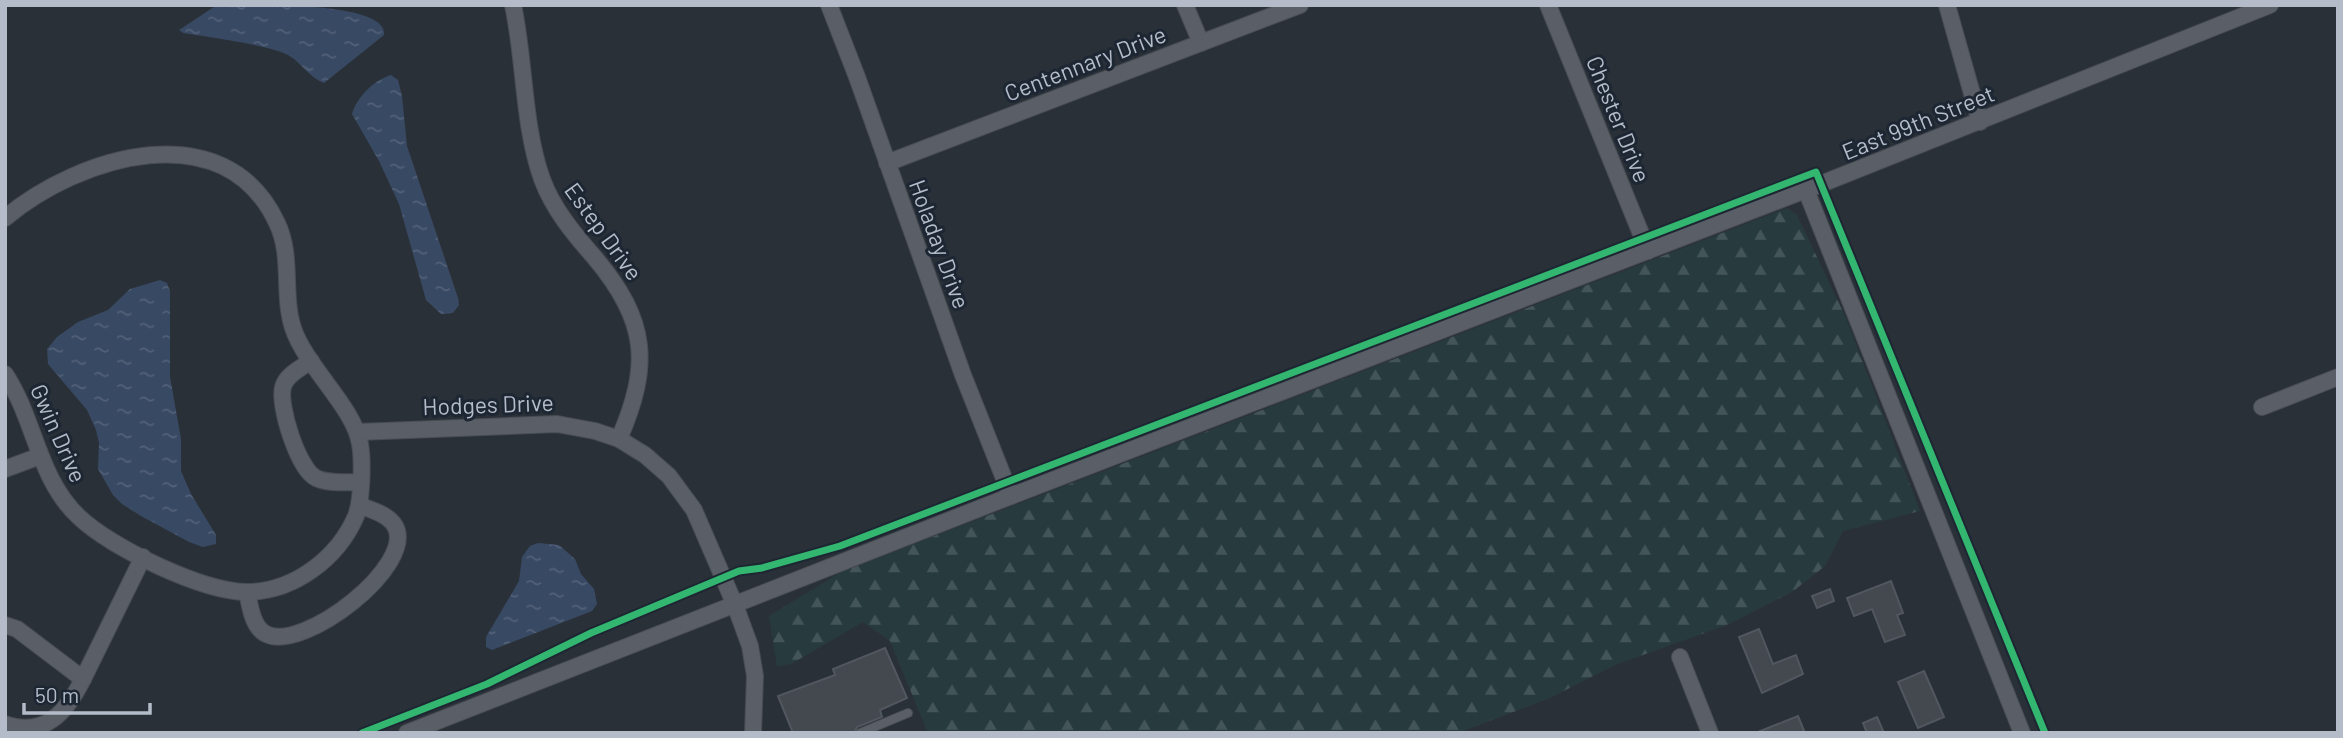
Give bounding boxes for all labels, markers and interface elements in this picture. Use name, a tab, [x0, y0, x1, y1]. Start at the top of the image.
street label: Centennary Drive	[1000, 19, 1170, 107]
street label: Chester Drive	[1581, 52, 1657, 186]
street label: East 99th Street	[1838, 79, 1998, 165]
street label: Holaday Drive	[904, 176, 976, 312]
street label: Estep Drive	[559, 177, 649, 285]
street label: Gwin Drive	[25, 379, 93, 487]
street label: Hodges Drive	[422, 388, 554, 420]
scale bar	[24, 672, 150, 716]
text: 50 m	[35, 682, 79, 707]

